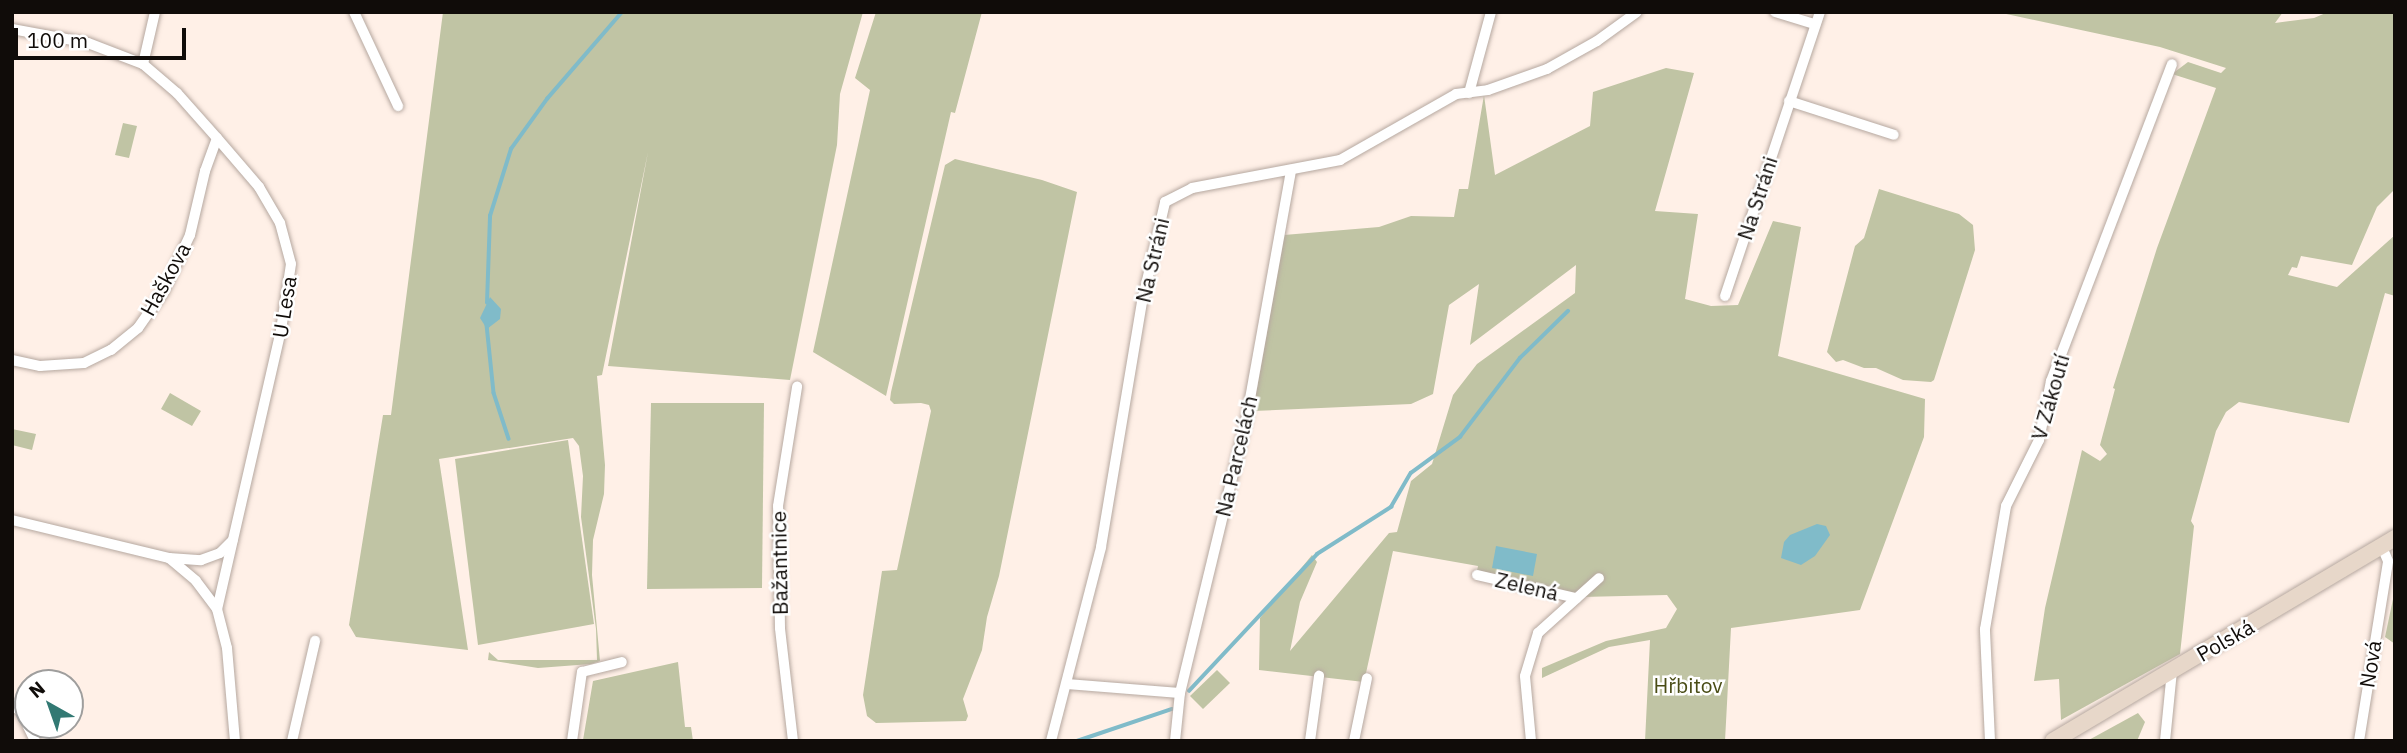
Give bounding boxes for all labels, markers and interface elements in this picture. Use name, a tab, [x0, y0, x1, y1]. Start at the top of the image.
scale bar	[18, 14, 189, 58]
text: 100 m	[27, 26, 88, 54]
street label: Na Stráni	[1732, 153, 1782, 243]
street label: Na Stráni	[1130, 215, 1174, 305]
street label: Haškova	[135, 238, 195, 320]
street label: U Lesa	[267, 274, 301, 340]
street label: V Zákoutí	[2026, 351, 2074, 443]
street label: Na Parcelách	[1210, 393, 1262, 519]
street label: Bažantnice	[765, 511, 793, 615]
street label: Zelená	[1493, 567, 1561, 605]
street label: Polská	[2192, 614, 2258, 666]
street label: Nová	[2354, 638, 2386, 690]
north arrow	[14, 669, 84, 739]
park label: Hřbitov	[1653, 672, 1723, 698]
text: N	[24, 676, 50, 703]

